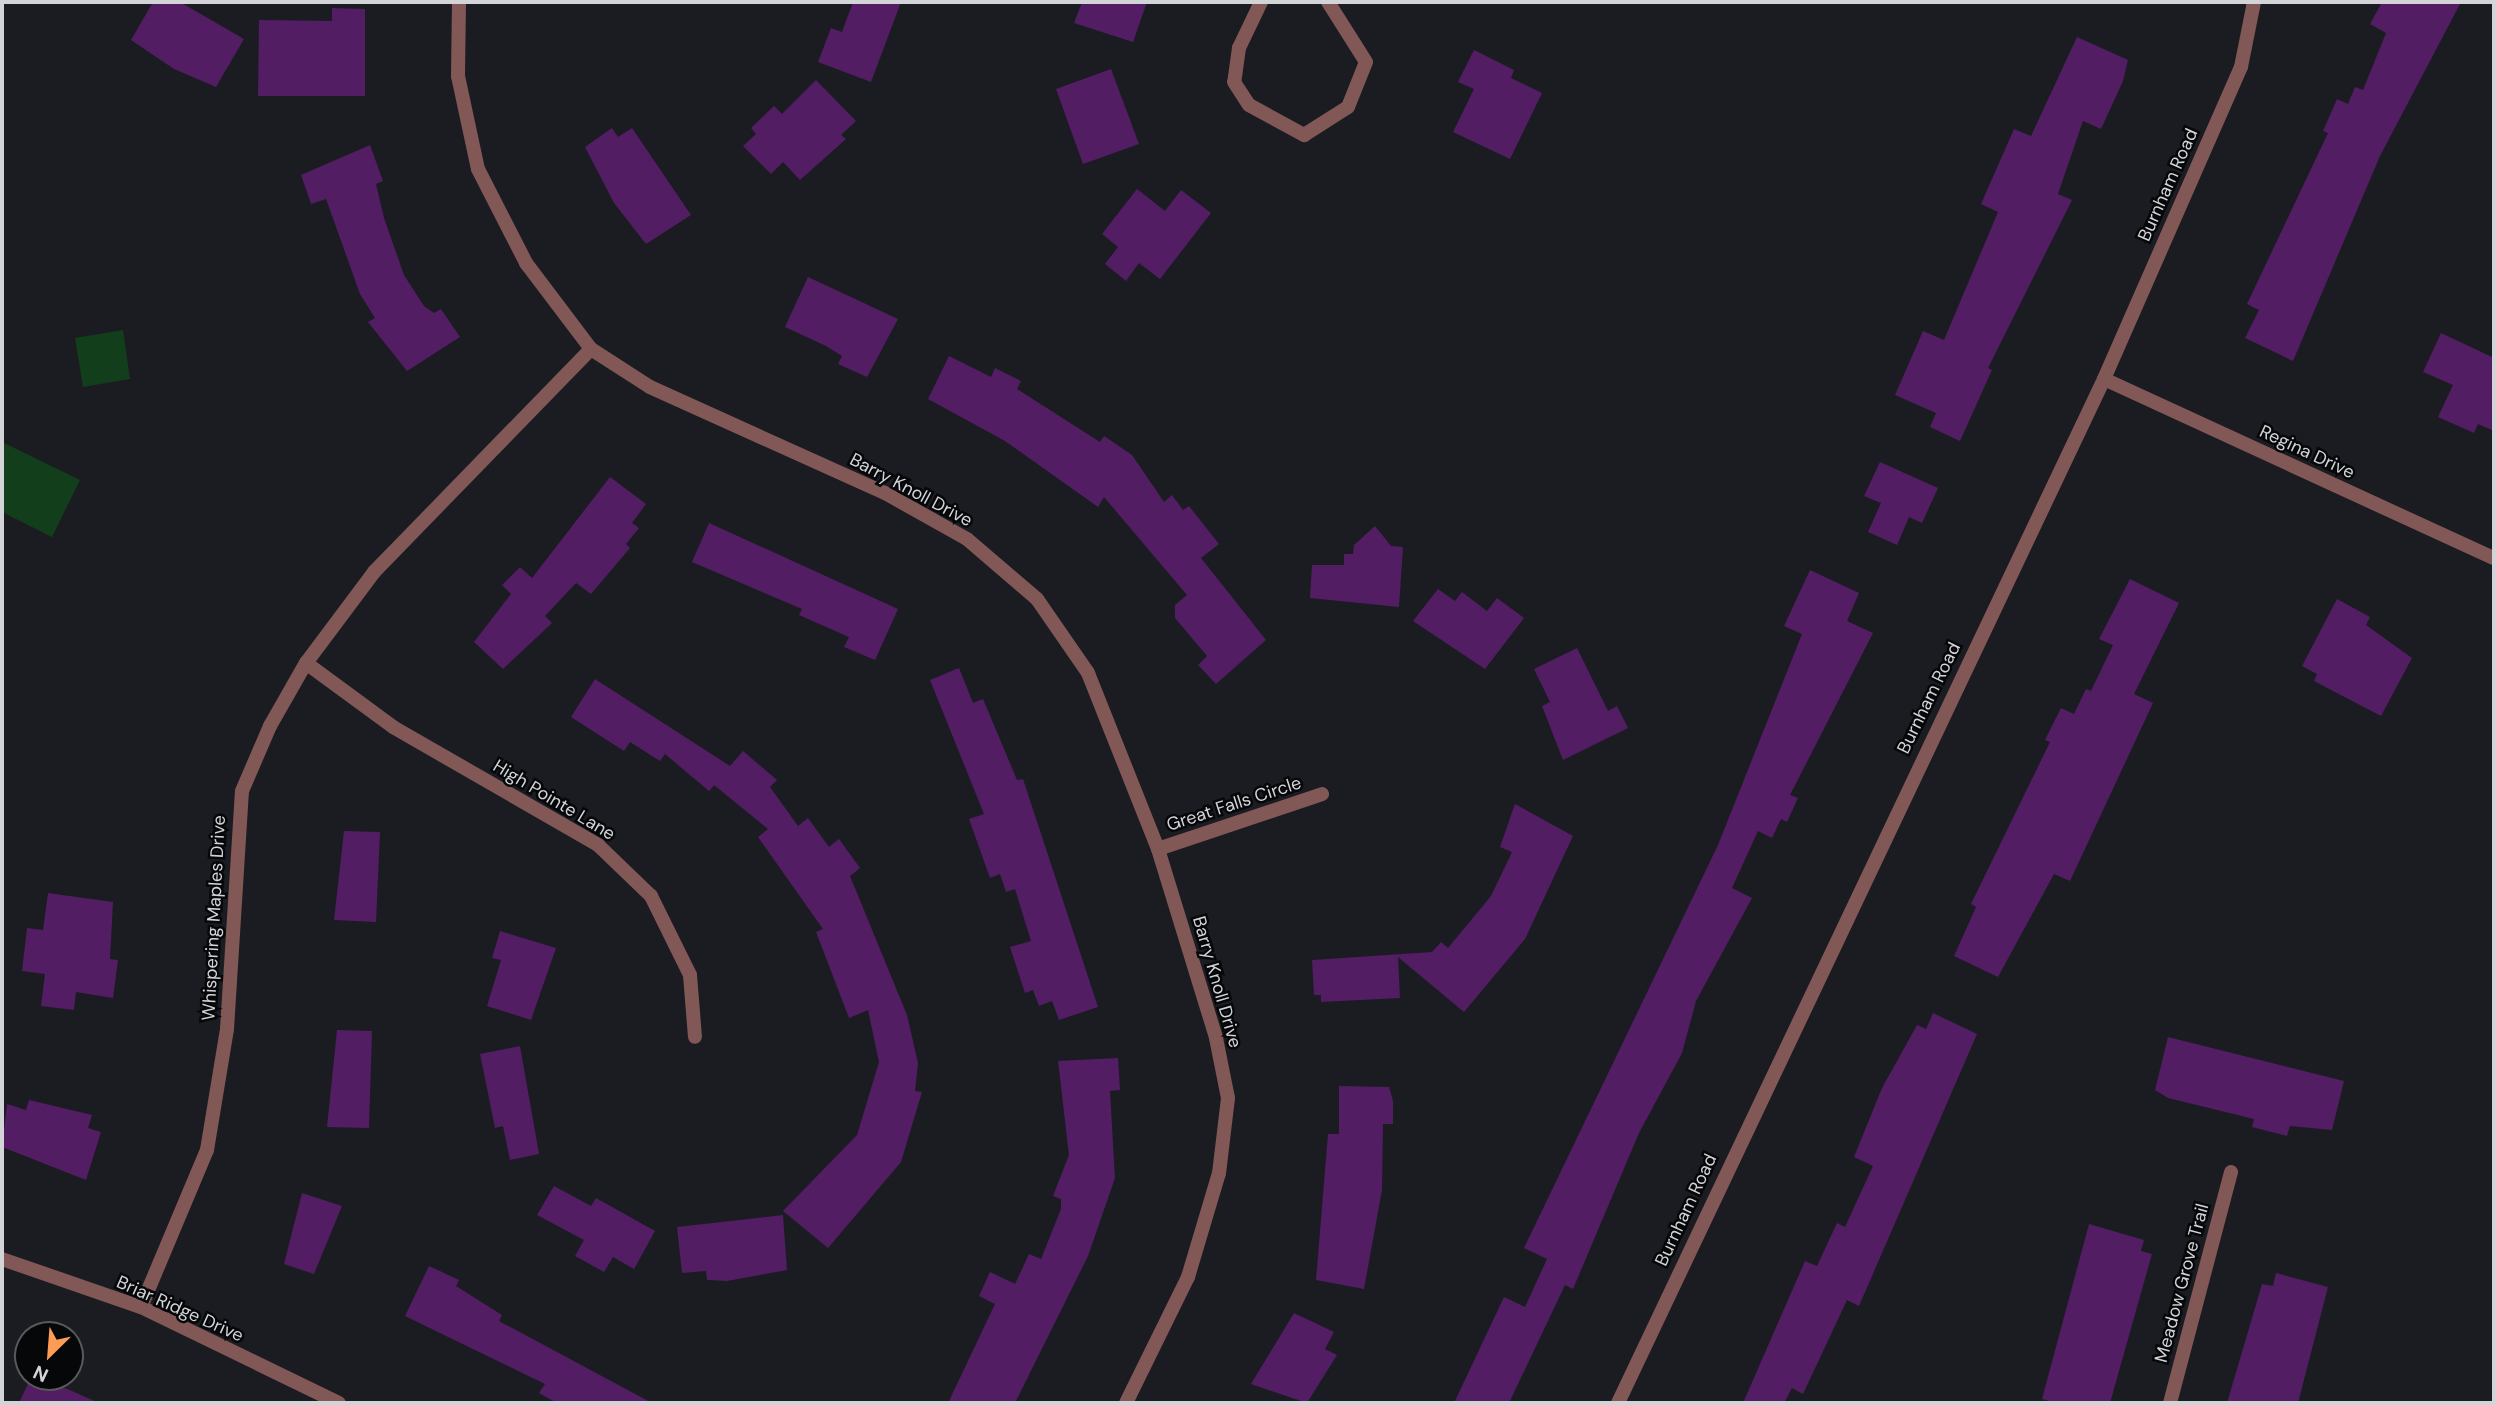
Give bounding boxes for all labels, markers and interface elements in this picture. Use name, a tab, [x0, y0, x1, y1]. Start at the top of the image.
street label: Burnham Road	[2134, 125, 2202, 245]
street label: Regina Drive	[2256, 421, 2358, 483]
street label: Barry Knoll Drive	[846, 449, 976, 531]
street label: Burnham Road	[1893, 639, 1965, 757]
street label: High Pointe Lane	[489, 755, 619, 845]
street label: Great Falls Circle	[1164, 772, 1304, 836]
street label: Whispering Maples Drive	[198, 815, 230, 1021]
street label: Barry Knoll Drive	[1188, 914, 1246, 1050]
street label: Burnham Road	[1651, 1151, 1721, 1269]
street label: Meadow Grove Trail	[2150, 1201, 2214, 1365]
street label: Briar Ridge Drive	[113, 1271, 247, 1347]
north arrow	[14, 1321, 84, 1391]
text: N	[29, 1359, 52, 1388]

